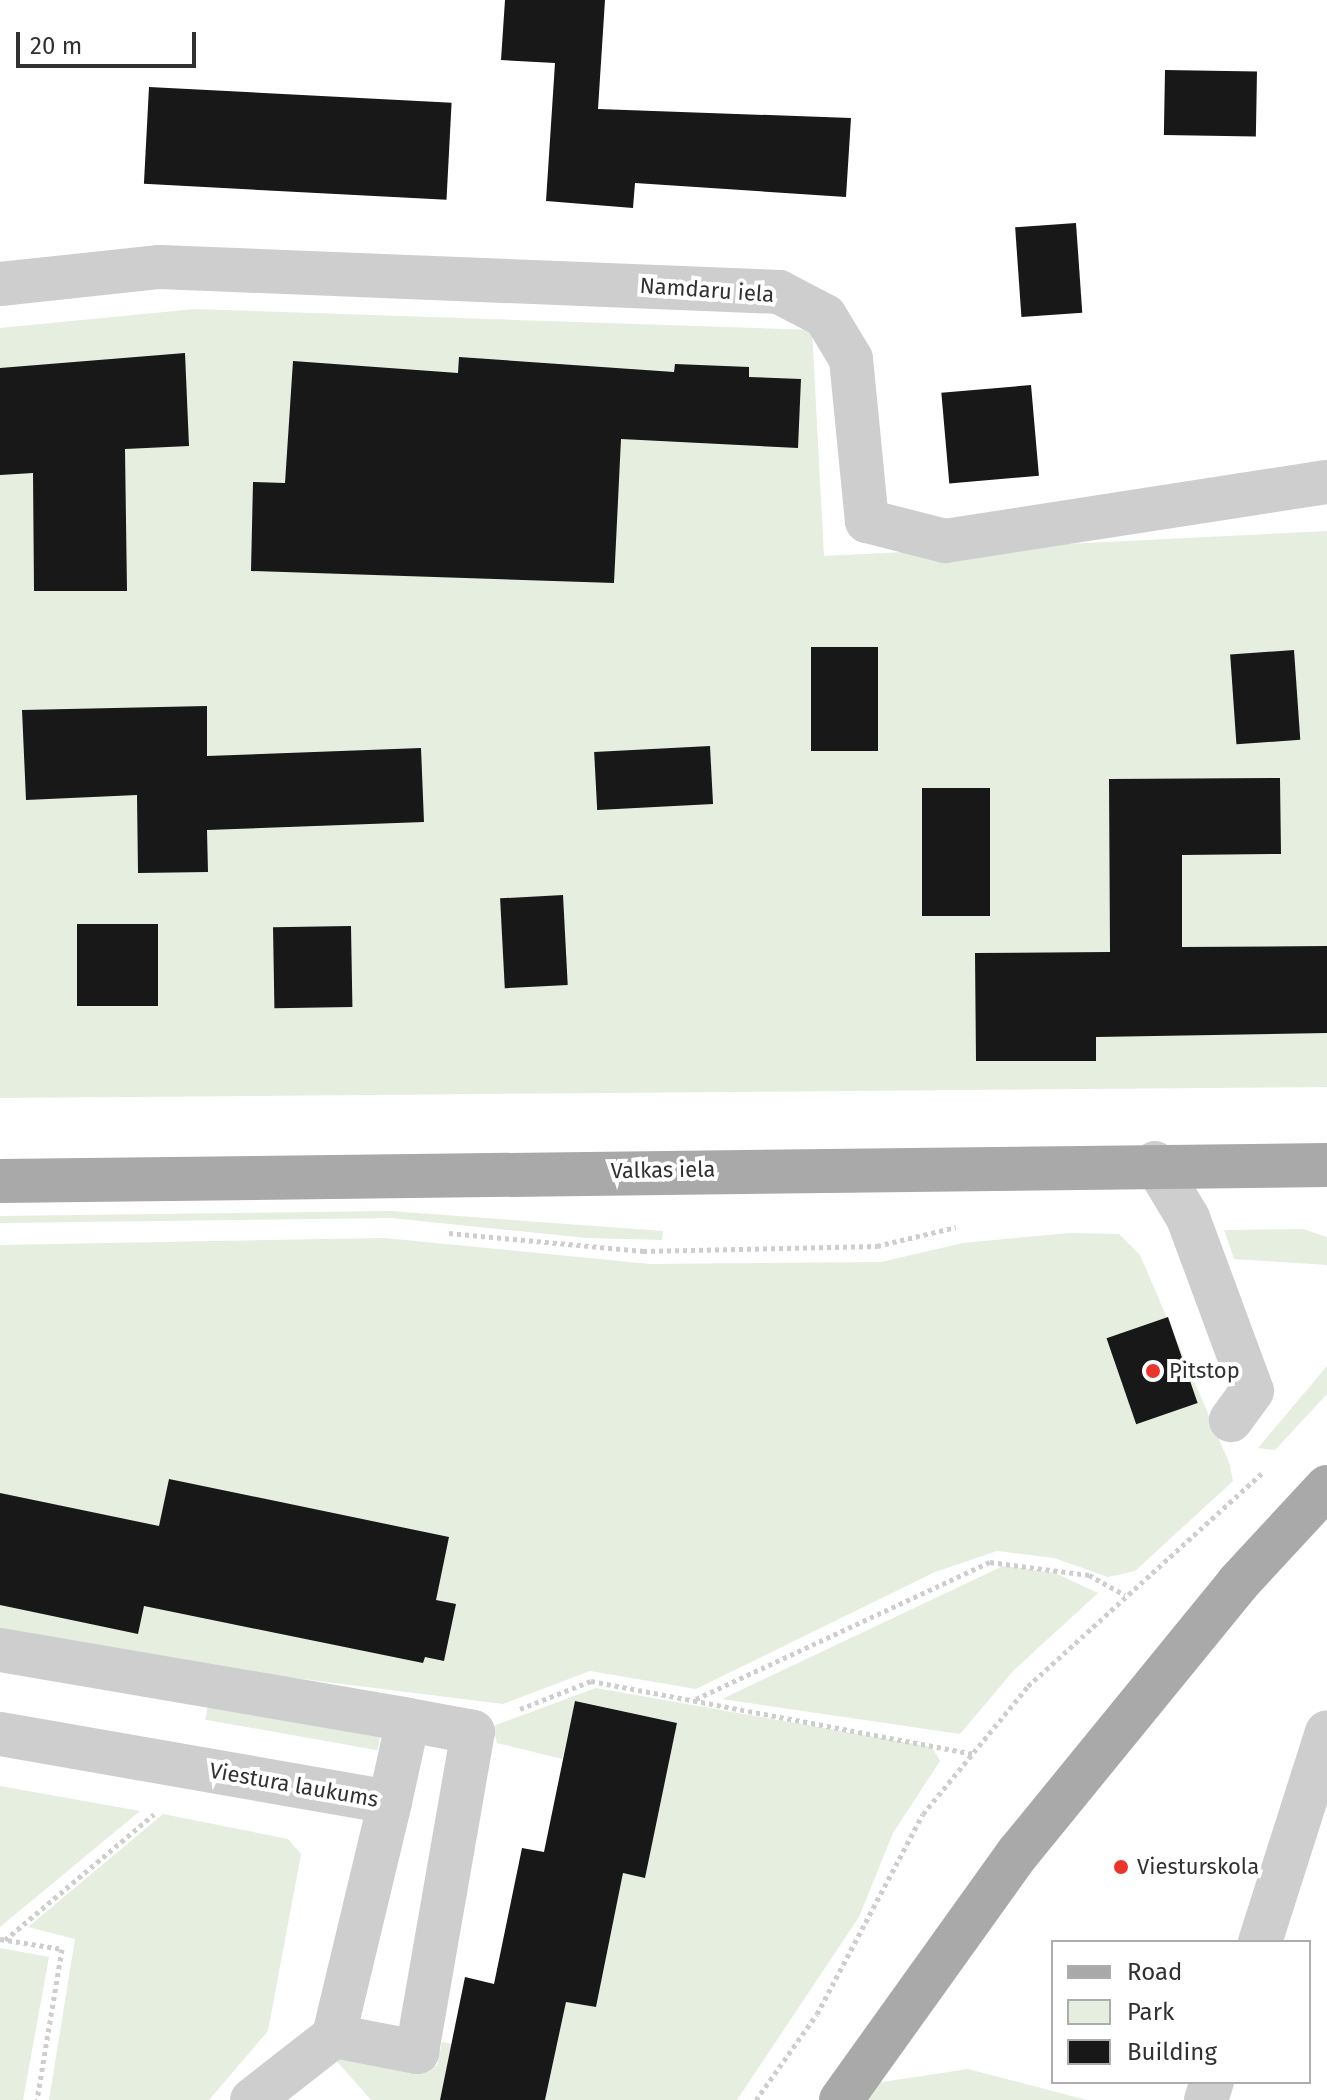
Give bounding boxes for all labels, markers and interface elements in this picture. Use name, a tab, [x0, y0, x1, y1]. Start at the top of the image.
scale bar	[20, 16, 200, 66]
text: 20 m	[30, 32, 82, 60]
street label: Namdaru iela	[639, 272, 775, 308]
street label: Valkas iela	[610, 1156, 716, 1184]
place label: Pitstop	[1169, 1358, 1240, 1384]
marker: Pitstop	[1144, 1362, 1162, 1380]
street label: Viestura laukums	[207, 1757, 381, 1813]
place label: Viesturskola	[1137, 1854, 1259, 1880]
marker: Viesturskola	[1112, 1858, 1130, 1876]
legend	[1051, 1940, 1311, 2084]
text: Road	[1127, 1958, 1182, 1986]
text: Park	[1127, 1998, 1174, 2026]
text: Building	[1127, 2038, 1217, 2066]

